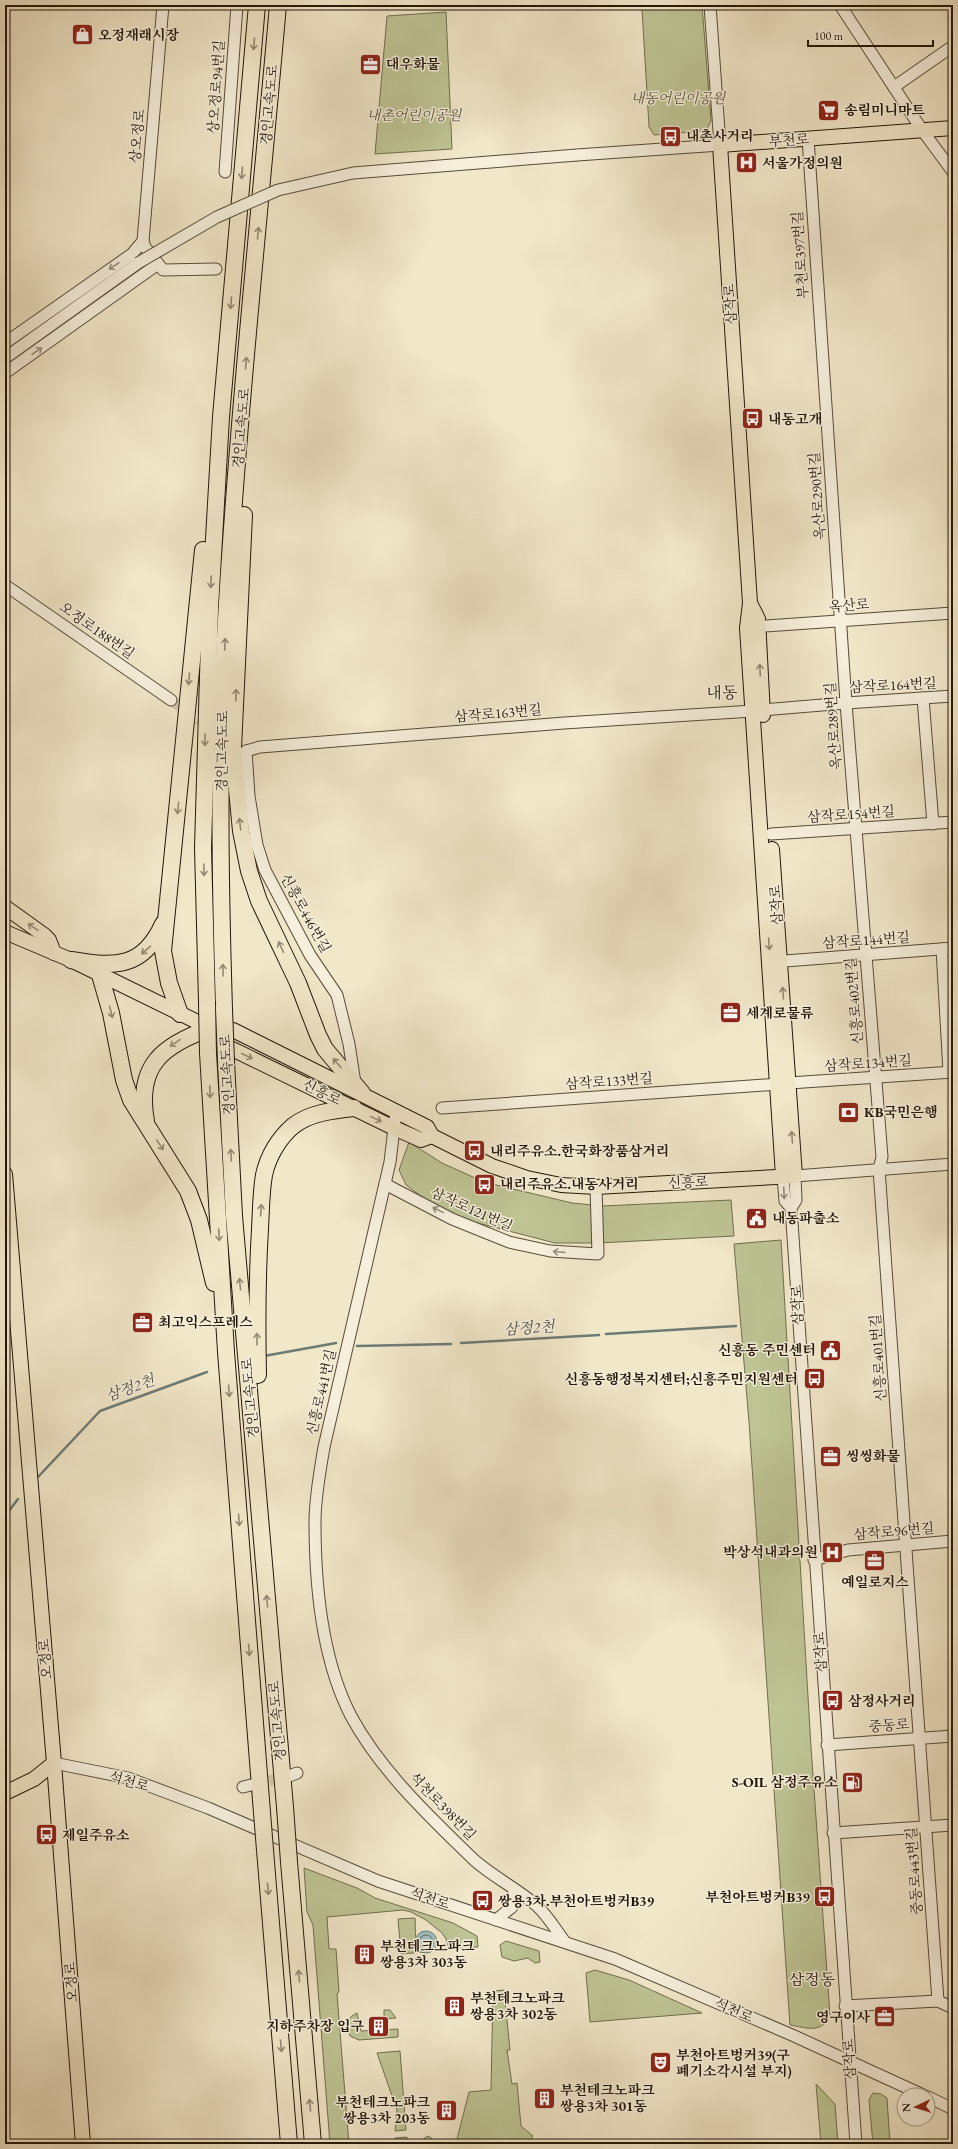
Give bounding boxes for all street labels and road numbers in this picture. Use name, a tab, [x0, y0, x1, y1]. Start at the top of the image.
street label: 상오정로94번길	[204, 39, 228, 135]
street label: 경인고속도로	[256, 63, 282, 146]
street label: 상오정로	[126, 108, 148, 164]
street label: 부천로	[768, 130, 810, 150]
street label: 부천로397번길	[788, 211, 812, 299]
street label: 삼작로	[720, 283, 740, 325]
street label: 경인고속도로	[228, 386, 254, 469]
street label: 옥산로290번길	[805, 452, 829, 540]
street label: 옥산로	[828, 595, 870, 615]
street label: 오정로188번길	[56, 597, 138, 663]
street label: 삼작로164번길	[849, 674, 937, 696]
street label: 옥산로289번길	[821, 682, 845, 770]
street label: 삼작로163번길	[453, 700, 543, 726]
street label: 경인고속도로	[212, 710, 232, 792]
street label: 삼작로154번길	[807, 802, 895, 826]
street label: 신흥로446번길	[277, 870, 335, 956]
street label: 삼작로	[766, 884, 786, 926]
street label: 삼작로144번길	[822, 928, 910, 952]
street label: 신흥로402번길	[841, 956, 867, 1046]
street label: 경인고속도로	[216, 1034, 238, 1116]
street label: 삼작로134번길	[824, 1051, 912, 1075]
street label: 삼작로133번길	[565, 1069, 653, 1093]
street label: 신흥로	[300, 1075, 345, 1109]
street label: 신흥로	[667, 1172, 709, 1192]
street label: 삼작로121번길	[428, 1183, 516, 1235]
street label: 삼작로	[787, 1284, 807, 1326]
street label: 신흥로401번길	[866, 1314, 890, 1402]
street label: 신흥로441번길	[302, 1347, 340, 1437]
street label: 경인고속도로	[237, 1356, 263, 1439]
street label: 삼작로96번길	[853, 1519, 935, 1543]
street label: 삼작로	[810, 1631, 830, 1673]
street label: 오정로	[34, 1638, 56, 1680]
street label: 경인고속도로	[264, 1679, 290, 1762]
street label: 중동로	[868, 1715, 910, 1735]
street label: 석천로	[107, 1767, 151, 1795]
street label: 석천로398번길	[406, 1768, 480, 1844]
street label: 중동로443번길	[902, 1827, 926, 1915]
street label: 석천로	[408, 1883, 453, 1913]
street label: 오정로	[61, 1961, 81, 2003]
street label: 석천로	[712, 1994, 757, 2026]
street label: 삼작로	[839, 2038, 859, 2080]

